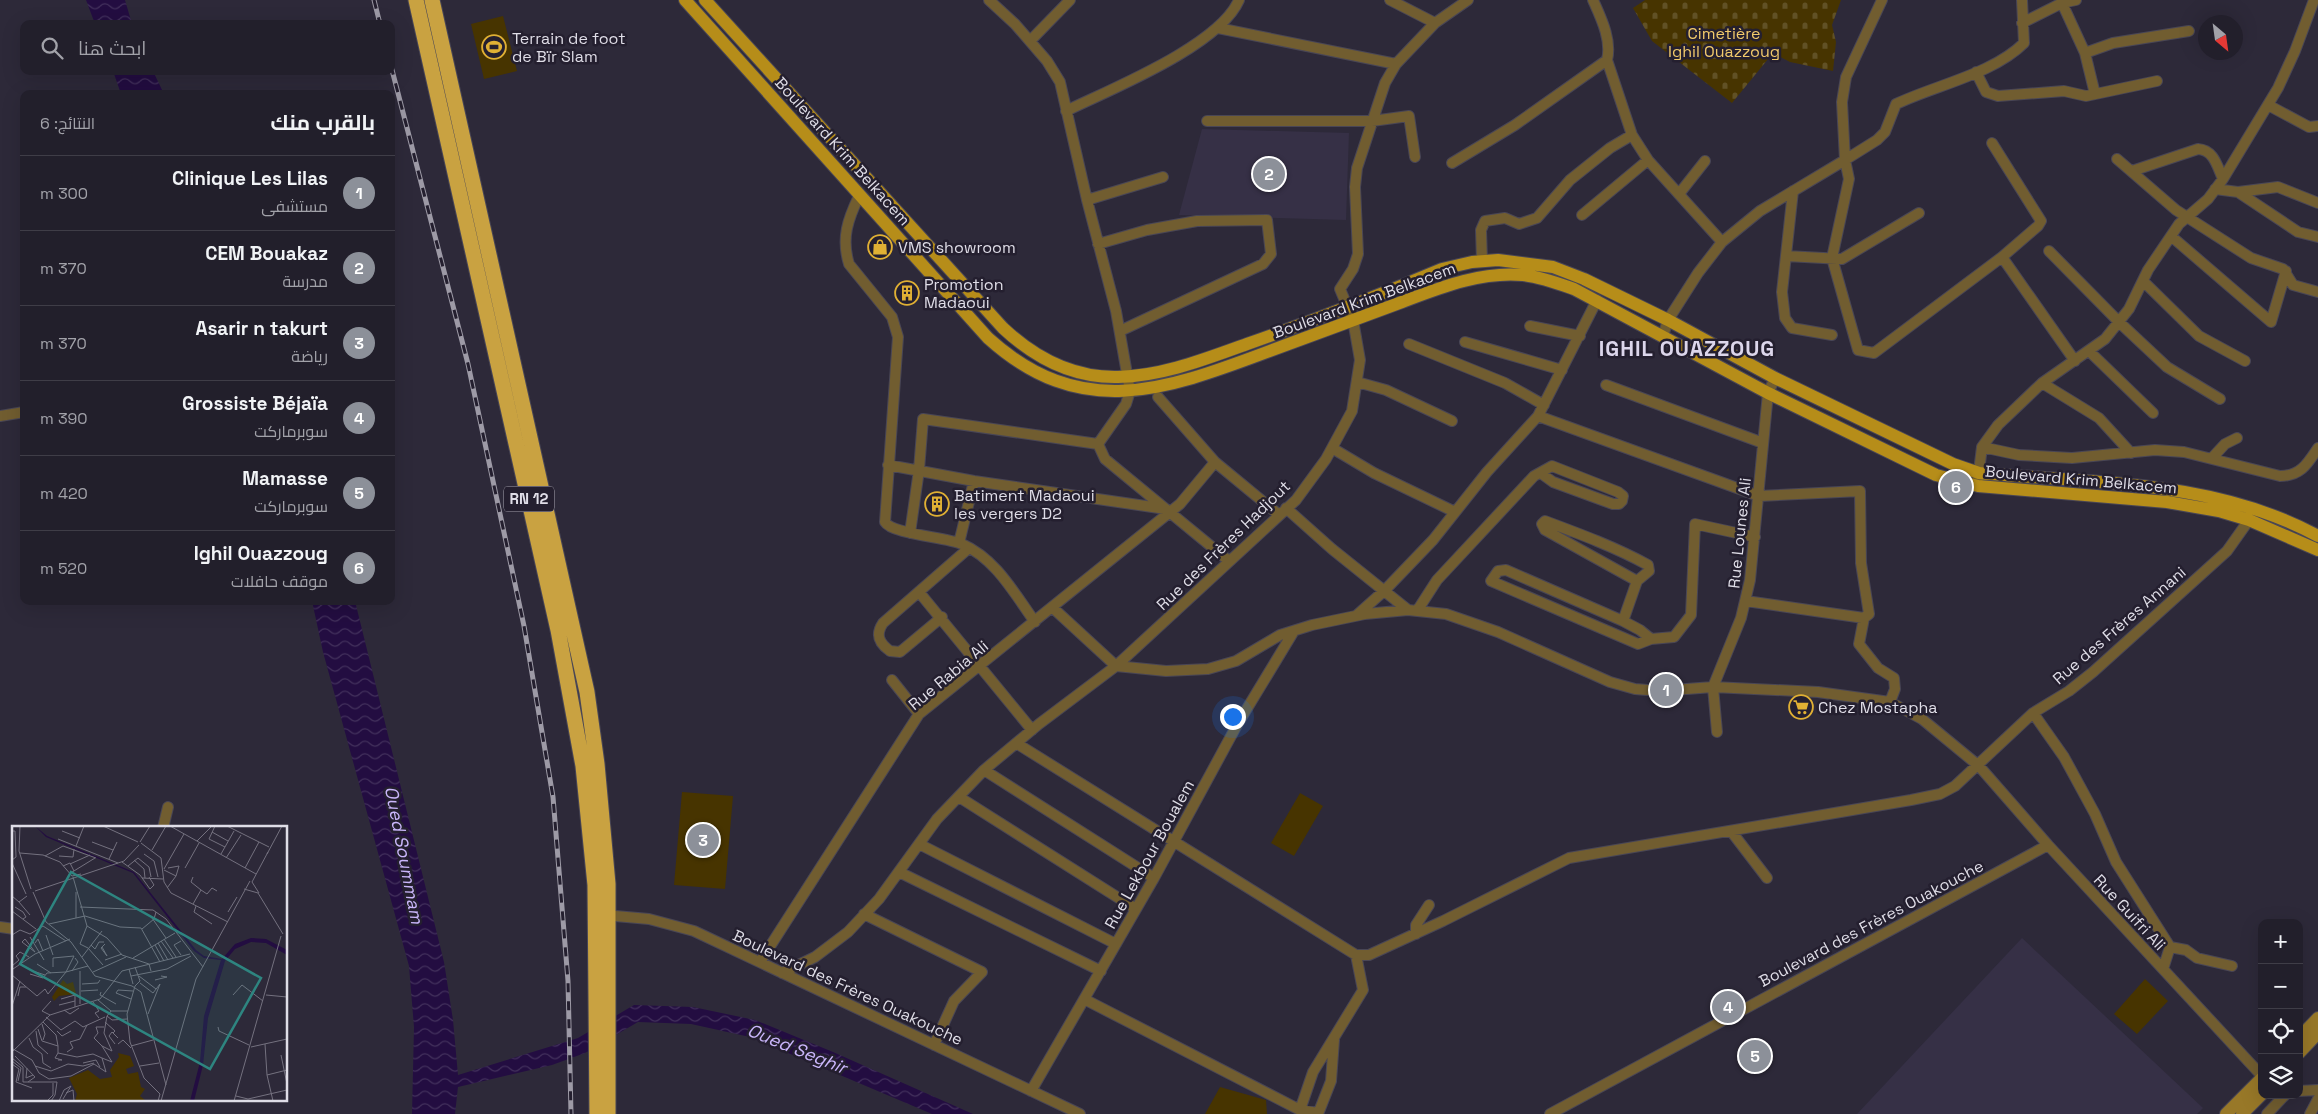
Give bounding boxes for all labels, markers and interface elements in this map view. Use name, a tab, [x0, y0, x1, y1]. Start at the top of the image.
north arrow	[2198, 15, 2243, 60]
search box	[20, 20, 395, 75]
park label: Cimetière Ighil Ouazzoug	[1668, 23, 1780, 62]
place label: Terrain de foot de Bïr Slam	[512, 28, 626, 67]
icon: search	[38, 34, 66, 62]
sports icon: Terrain de foot de Bïr Slam	[481, 34, 507, 60]
text: ابحث هنا	[78, 36, 146, 61]
street label: Boulevard Krim Belkacem	[770, 73, 915, 230]
text: بالقرب منك	[271, 109, 375, 136]
text: النتائج: 6	[40, 113, 95, 134]
pin: 2	[1253, 155, 1285, 193]
text: Clinique Les Lilas	[172, 166, 328, 191]
text: 300 m	[40, 183, 88, 204]
text: 1	[355, 183, 363, 204]
text: مستشفى	[261, 196, 328, 217]
shop icon: VMS showroom	[867, 234, 893, 260]
place label: VMS showroom	[898, 237, 1016, 258]
text: CEM Bouakaz	[205, 241, 328, 266]
text: 370 m	[40, 258, 87, 279]
text: 2	[354, 258, 364, 279]
street label: Boulevard Krim Belkacem	[1270, 258, 1458, 343]
text: مدرسة	[282, 271, 328, 292]
place label: Promotion Madaoui	[924, 274, 1004, 313]
building icon: Promotion Madaoui	[894, 280, 920, 306]
text: Asarir n takurt	[195, 316, 328, 341]
text: 370 m	[40, 333, 87, 354]
text: 3	[354, 333, 364, 354]
district label: IGHIL OUAZZOUG	[1599, 335, 1775, 362]
text: رياضة	[291, 346, 328, 367]
text: Grossiste Béjaïa	[182, 391, 328, 416]
text: 390 m	[40, 408, 88, 429]
text: 4	[354, 408, 364, 429]
text: سوبرماركت	[254, 421, 328, 442]
street label: Boulevard Krim Belkacem	[1984, 461, 2178, 498]
text: Mamasse	[242, 466, 328, 491]
pin: 6	[1940, 468, 1972, 506]
street label: Rue des Frères Hadjout	[1152, 476, 1295, 615]
street label: Rue Lounes Ali	[1723, 477, 1756, 590]
text: 420 m	[40, 483, 88, 504]
text: 5	[354, 483, 364, 504]
place label: Batiment Madaoui les vergers D2	[954, 485, 1095, 524]
road number: RN 12	[504, 486, 554, 512]
building icon: Batiment Madaoui les vergers D2	[924, 491, 950, 517]
text: سوبرماركت	[254, 496, 328, 517]
text: Ighil Ouazzoug	[194, 541, 328, 566]
text: 520 m	[40, 558, 87, 579]
text: 6	[354, 558, 364, 579]
street label: Rue des Frères Annani	[2048, 562, 2190, 689]
text: موقف حافلات	[231, 571, 328, 592]
street label: Rue Rabia Ali	[904, 636, 993, 715]
pin: 1	[1650, 671, 1682, 709]
supermarket icon: Chez Mostapha	[1788, 694, 1814, 720]
place label: Chez Mostapha	[1818, 697, 1938, 718]
your location	[1220, 704, 1246, 730]
street label: Rue Lekbour Boualem	[1100, 776, 1199, 932]
water label: Oued Soummam	[380, 784, 429, 926]
pin: 3	[687, 821, 719, 859]
inset map	[12, 826, 288, 1102]
street label: Boulevard des Frères Ouakouche	[1755, 855, 1987, 992]
street label: Rue Guifri Ali	[2089, 870, 2170, 955]
map controls	[2258, 919, 2303, 1099]
button: +	[2258, 919, 2303, 964]
street label: Boulevard des Frères Ouakouche	[729, 925, 966, 1050]
button: −	[2258, 964, 2303, 1009]
pin: 4	[1712, 988, 1744, 1026]
button: locate	[2258, 1009, 2303, 1054]
water label: Oued Seghir	[744, 1018, 852, 1080]
pin: 5	[1739, 1037, 1771, 1075]
button: layers	[2258, 1054, 2303, 1099]

